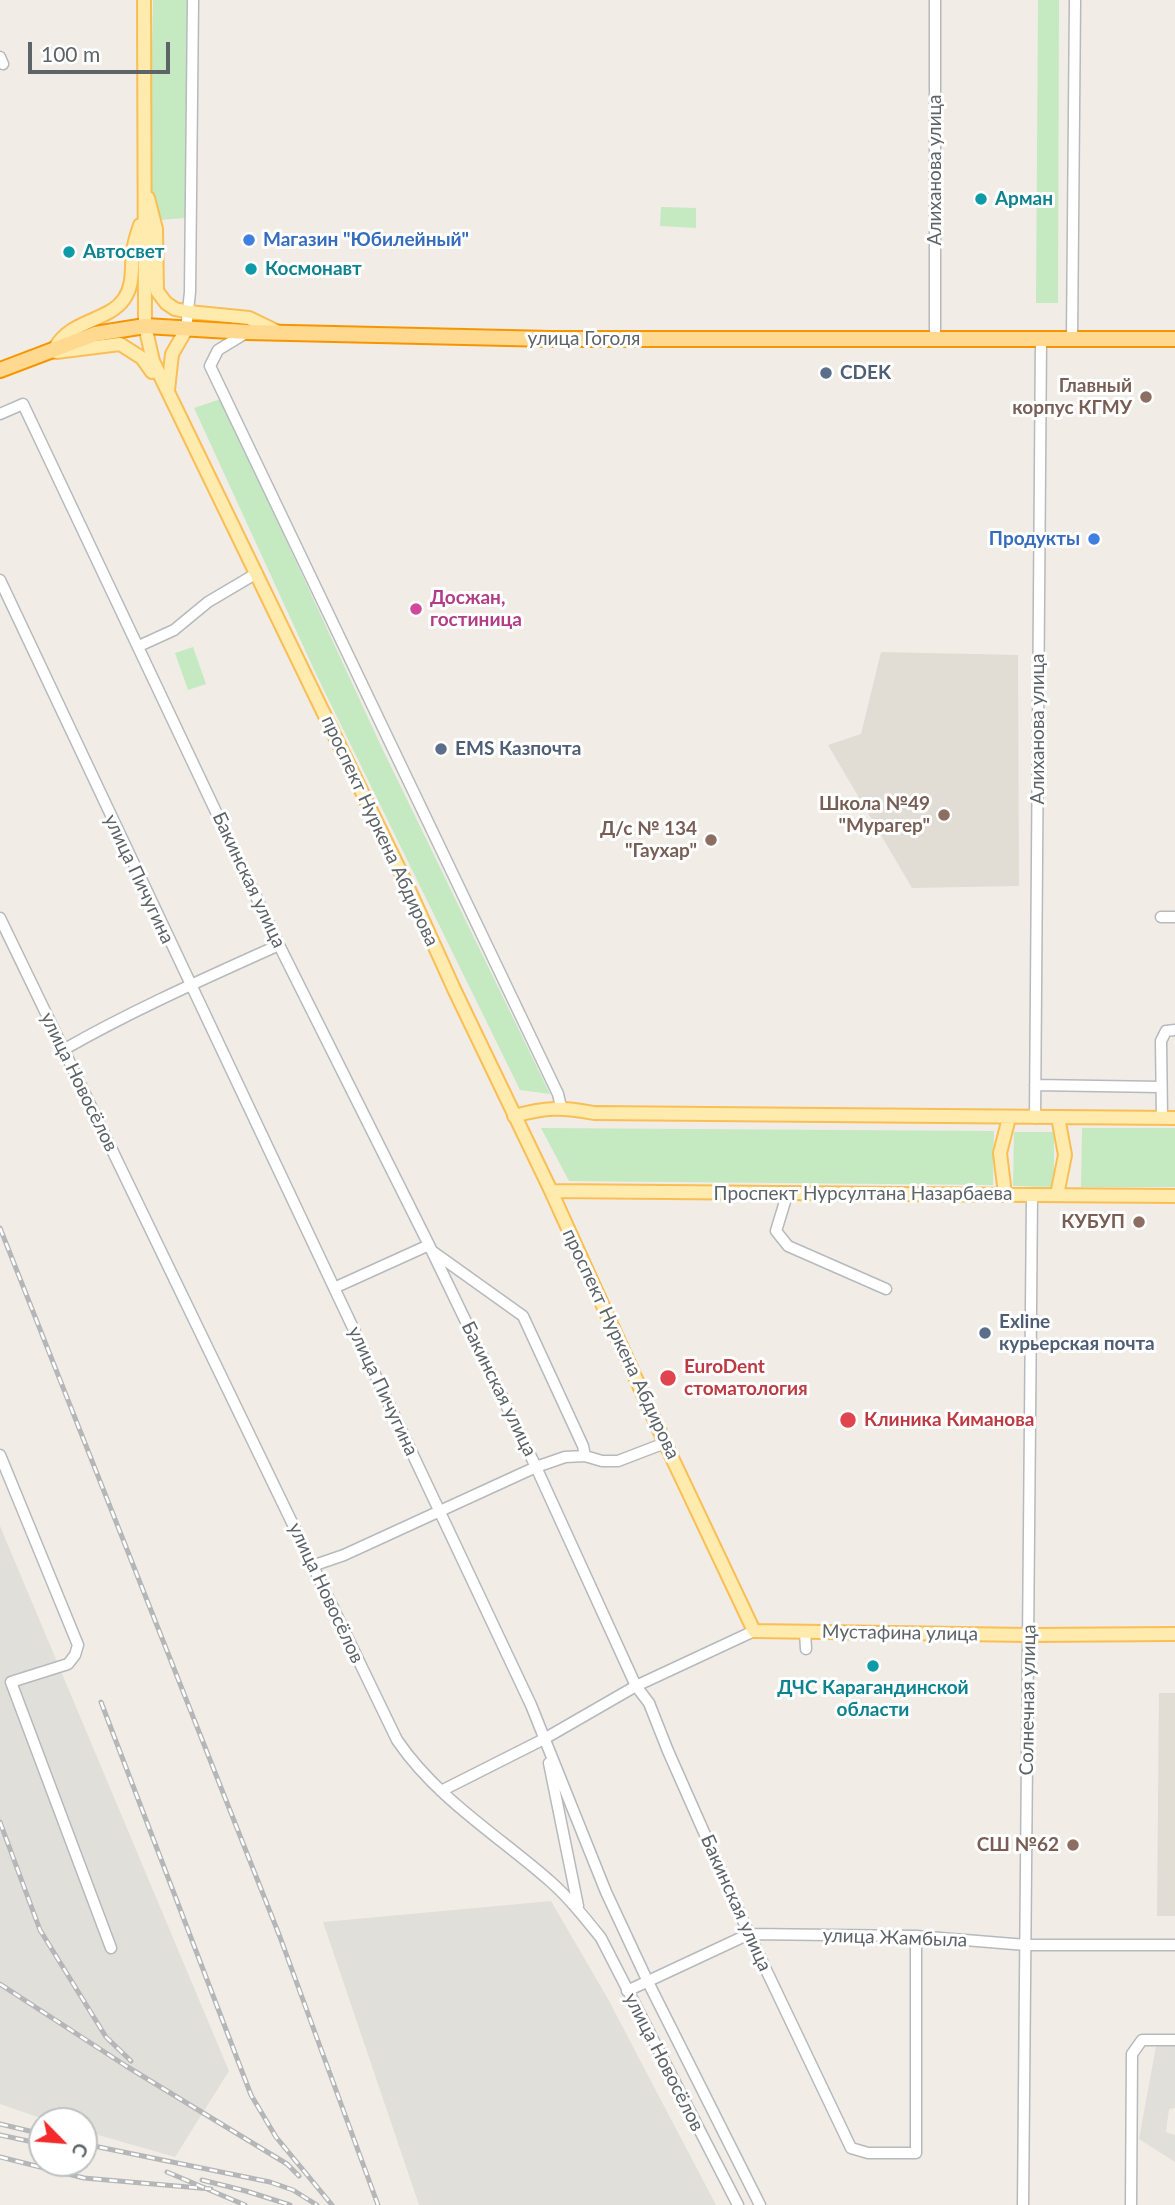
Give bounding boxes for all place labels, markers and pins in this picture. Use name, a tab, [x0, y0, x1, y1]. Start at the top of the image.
place label: Арман	[995, 188, 1053, 210]
marker: Арман	[973, 191, 989, 207]
place label: Магазин "Юбилейный"	[263, 229, 469, 251]
marker: Магазин "Юбилейный"	[241, 232, 257, 248]
place label: Автосвет	[83, 241, 165, 263]
marker: Автосвет	[61, 244, 77, 260]
place label: Космонавт	[265, 258, 362, 280]
marker: Космонавт	[243, 261, 259, 277]
place label: CDEK	[840, 362, 891, 384]
marker: CDEK	[818, 365, 834, 381]
place label: Главный корпус КГМУ	[1012, 375, 1132, 419]
marker: Главный корпус КГМУ	[1138, 389, 1154, 405]
place label: Продукты	[989, 528, 1080, 550]
marker: Продукты	[1086, 531, 1102, 547]
place label: Досжан, гостиница	[430, 587, 522, 631]
marker: Досжан, гостиница	[408, 601, 424, 617]
place label: EMS Казпочта	[455, 738, 581, 760]
marker: EMS Казпочта	[433, 741, 449, 757]
place label: Школа №49 "Мурагер"	[819, 793, 930, 837]
marker: Школа №49 "Мурагер"	[936, 807, 952, 823]
place label: Д/с № 134 "Гаухар"	[600, 818, 697, 862]
marker: Д/с № 134 "Гаухар"	[703, 832, 719, 848]
place label: КУБУП	[1061, 1211, 1125, 1233]
marker: КУБУП	[1131, 1214, 1147, 1230]
place label: Exline курьерская почта	[999, 1311, 1155, 1355]
marker: Exline курьерская почта	[977, 1325, 993, 1341]
place label: EuroDent стоматология	[684, 1356, 808, 1400]
marker: EuroDent стоматология	[658, 1368, 678, 1388]
place label: Клиника Киманова	[864, 1409, 1034, 1431]
marker: Клиника Киманова	[838, 1410, 858, 1430]
marker: ДЧС Карагандинской области	[865, 1658, 881, 1674]
place label: ДЧС Карагандинской области	[777, 1677, 969, 1721]
place label: СШ №62	[977, 1834, 1059, 1856]
marker: СШ №62	[1065, 1837, 1081, 1853]

